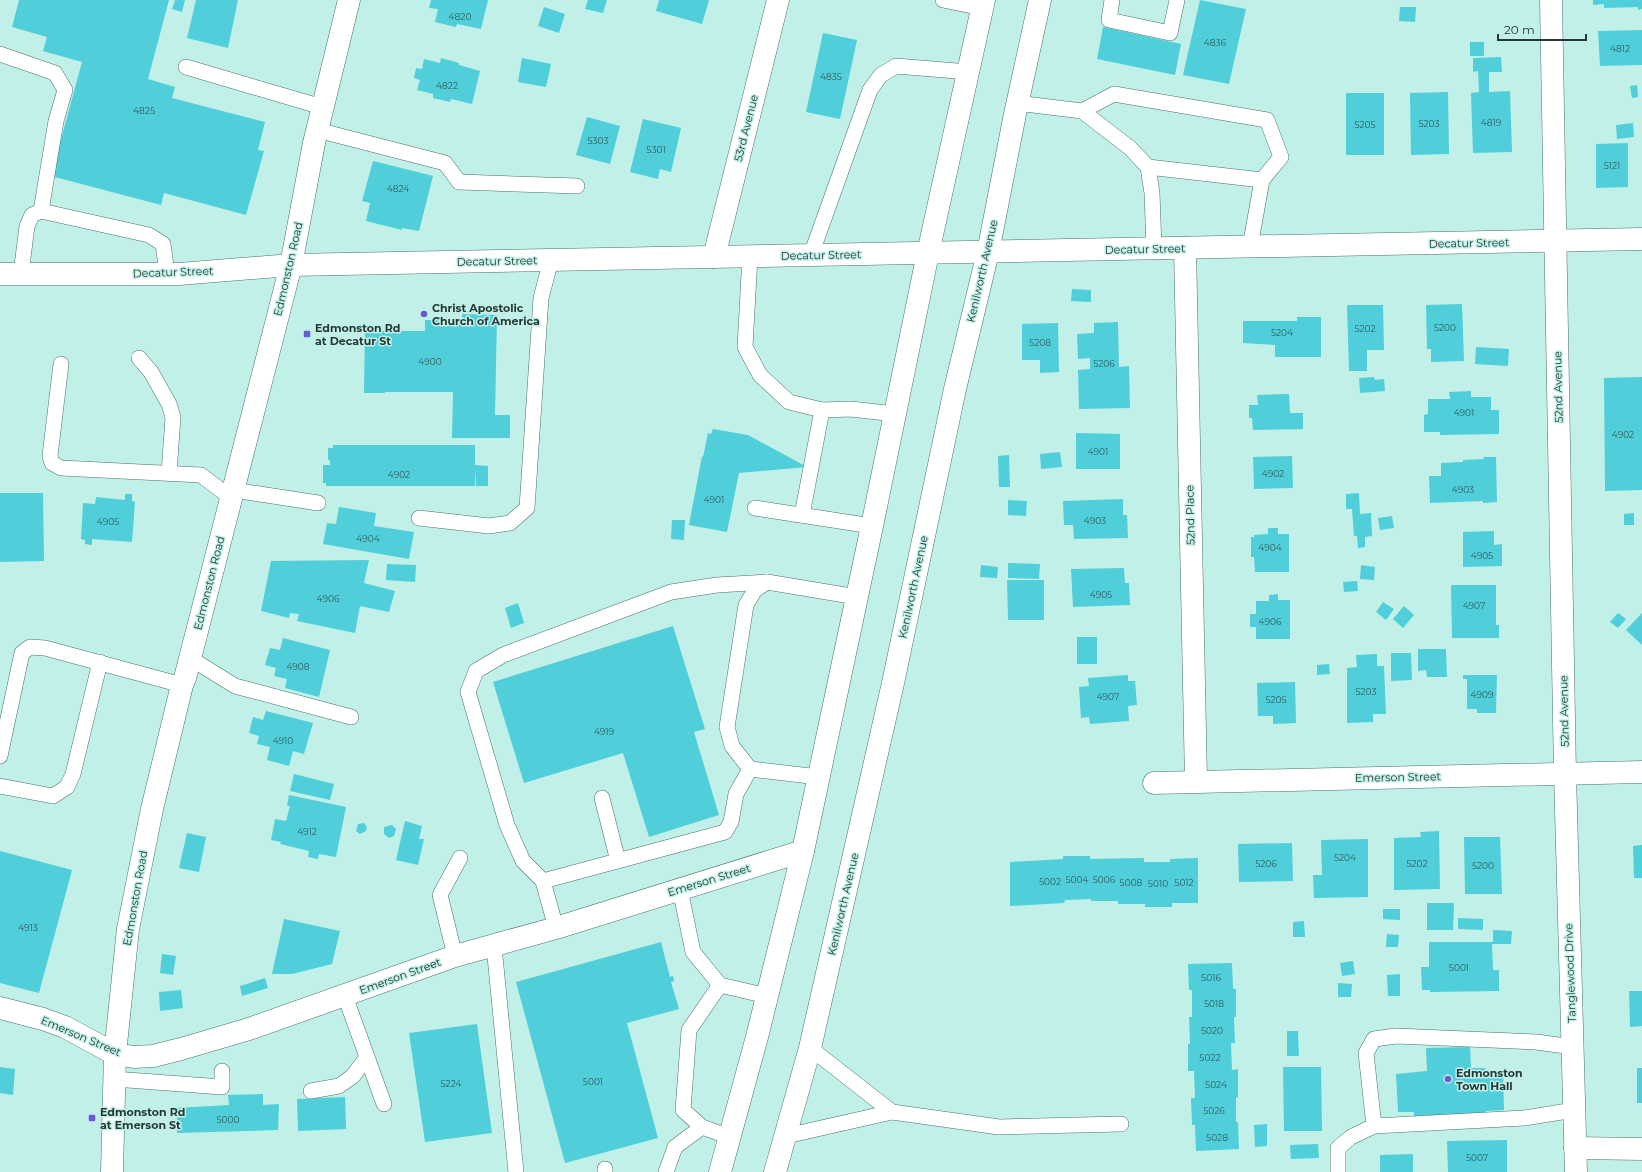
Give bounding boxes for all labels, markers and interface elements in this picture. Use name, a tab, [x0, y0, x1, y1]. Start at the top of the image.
house number: 4820	[449, 11, 471, 22]
scale bar	[1498, 16, 1586, 42]
text: 20 m	[1504, 22, 1535, 37]
house number: 4836	[1204, 37, 1227, 48]
house number: 4812	[1610, 43, 1630, 54]
house number: 4835	[820, 71, 842, 82]
house number: 4822	[436, 80, 458, 91]
street label: 53rd Avenue	[731, 93, 761, 163]
house number: 4825	[133, 105, 155, 116]
house number: 4819	[1481, 117, 1502, 128]
house number: 5203	[1418, 118, 1440, 129]
house number: 5205	[1354, 119, 1376, 130]
house number: 5303	[587, 135, 609, 146]
house number: 5301	[646, 144, 666, 155]
house number: 5121	[1604, 160, 1620, 171]
house number: 4824	[387, 183, 409, 194]
street label: Kenilworth Avenue	[963, 218, 1001, 324]
street label: Edmonston Road	[270, 220, 306, 318]
street label: Decatur Street	[1428, 235, 1510, 251]
street label: Decatur Street	[1104, 241, 1186, 257]
street label: Decatur Street	[780, 247, 862, 263]
street label: Decatur Street	[456, 253, 538, 269]
street label: Decatur Street	[132, 264, 214, 280]
place label: Christ Apostolic Church of America	[432, 301, 540, 328]
marker: Christ Apostolic Church of America	[419, 309, 429, 319]
place label: Edmonston Rd at Decatur St	[315, 321, 400, 348]
house number: 5200	[1434, 322, 1456, 333]
house number: 5202	[1354, 323, 1376, 334]
house number: 5204	[1271, 327, 1293, 338]
marker: Edmonston Rd at Decatur St	[302, 329, 312, 339]
house number: 5208	[1029, 337, 1051, 348]
street label: 52nd Avenue	[1550, 351, 1566, 423]
house number: 4900	[418, 356, 442, 367]
house number: 5206	[1093, 358, 1115, 369]
house number: 4901	[1454, 407, 1474, 418]
house number: 4902	[1612, 429, 1634, 440]
house number: 4901	[1088, 446, 1108, 457]
house number: 4902	[1262, 468, 1284, 479]
house number: 4902	[388, 469, 410, 480]
street label: 52nd Place	[1182, 484, 1198, 545]
house number: 4903	[1452, 484, 1474, 495]
house number: 4901	[704, 494, 724, 505]
house number: 4903	[1084, 515, 1106, 526]
house number: 4905	[97, 516, 119, 527]
house number: 4904	[356, 533, 380, 544]
street label: Kenilworth Avenue	[895, 534, 931, 640]
street label: Edmonston Road	[191, 535, 227, 631]
house number: 4904	[1258, 542, 1282, 553]
house number: 4905	[1471, 550, 1493, 561]
house number: 4905	[1090, 589, 1112, 600]
house number: 4906	[317, 593, 340, 604]
house number: 4907	[1463, 600, 1485, 611]
house number: 4906	[1259, 616, 1282, 627]
house number: 4908	[286, 661, 310, 672]
street label: 52nd Avenue	[1556, 675, 1572, 747]
house number: 5203	[1355, 686, 1377, 697]
house number: 4909	[1471, 689, 1494, 700]
house number: 4907	[1097, 691, 1119, 702]
house number: 5205	[1265, 694, 1287, 705]
house number: 4919	[594, 726, 615, 737]
house number: 4910	[273, 735, 293, 746]
street label: Emerson Street	[1355, 769, 1442, 785]
house number: 4912	[297, 826, 317, 837]
street label: Edmonston Road	[120, 849, 150, 947]
street label: Kenilworth Avenue	[824, 851, 862, 957]
house number: 5204	[1334, 852, 1356, 863]
house number: 5206	[1255, 858, 1277, 869]
house number: 5202	[1406, 858, 1428, 869]
house number: 5200	[1472, 860, 1494, 871]
street label: Emerson Street	[666, 861, 753, 899]
house number: 5004	[1066, 874, 1089, 885]
house number: 5006	[1093, 874, 1116, 885]
house number: 5002	[1039, 876, 1061, 887]
house number: 5008	[1120, 877, 1143, 888]
house number: 5012	[1174, 877, 1194, 888]
house number: 5010	[1148, 878, 1168, 889]
house number: 4913	[18, 922, 38, 933]
street label: Tanglewood Drive	[1561, 923, 1579, 1023]
street label: Emerson Street	[357, 955, 443, 997]
house number: 5001	[1449, 962, 1469, 973]
house number: 5016	[1201, 972, 1221, 983]
house number: 5018	[1204, 998, 1224, 1009]
street label: Emerson Street	[39, 1013, 124, 1059]
house number: 5020	[1201, 1025, 1223, 1036]
house number: 5022	[1199, 1052, 1221, 1063]
place label: Edmonston Town Hall	[1456, 1066, 1523, 1093]
marker: Edmonston Town Hall	[1443, 1074, 1453, 1084]
house number: 5001	[583, 1076, 603, 1087]
house number: 5224	[440, 1078, 462, 1089]
house number: 5024	[1205, 1079, 1227, 1090]
place label: Edmonston Rd at Emerson St	[100, 1105, 185, 1132]
house number: 5026	[1203, 1105, 1225, 1116]
marker: Edmonston Rd at Emerson St	[87, 1113, 97, 1123]
house number: 5000	[217, 1114, 240, 1125]
house number: 5028	[1206, 1132, 1228, 1143]
house number: 5007	[1466, 1152, 1488, 1163]

